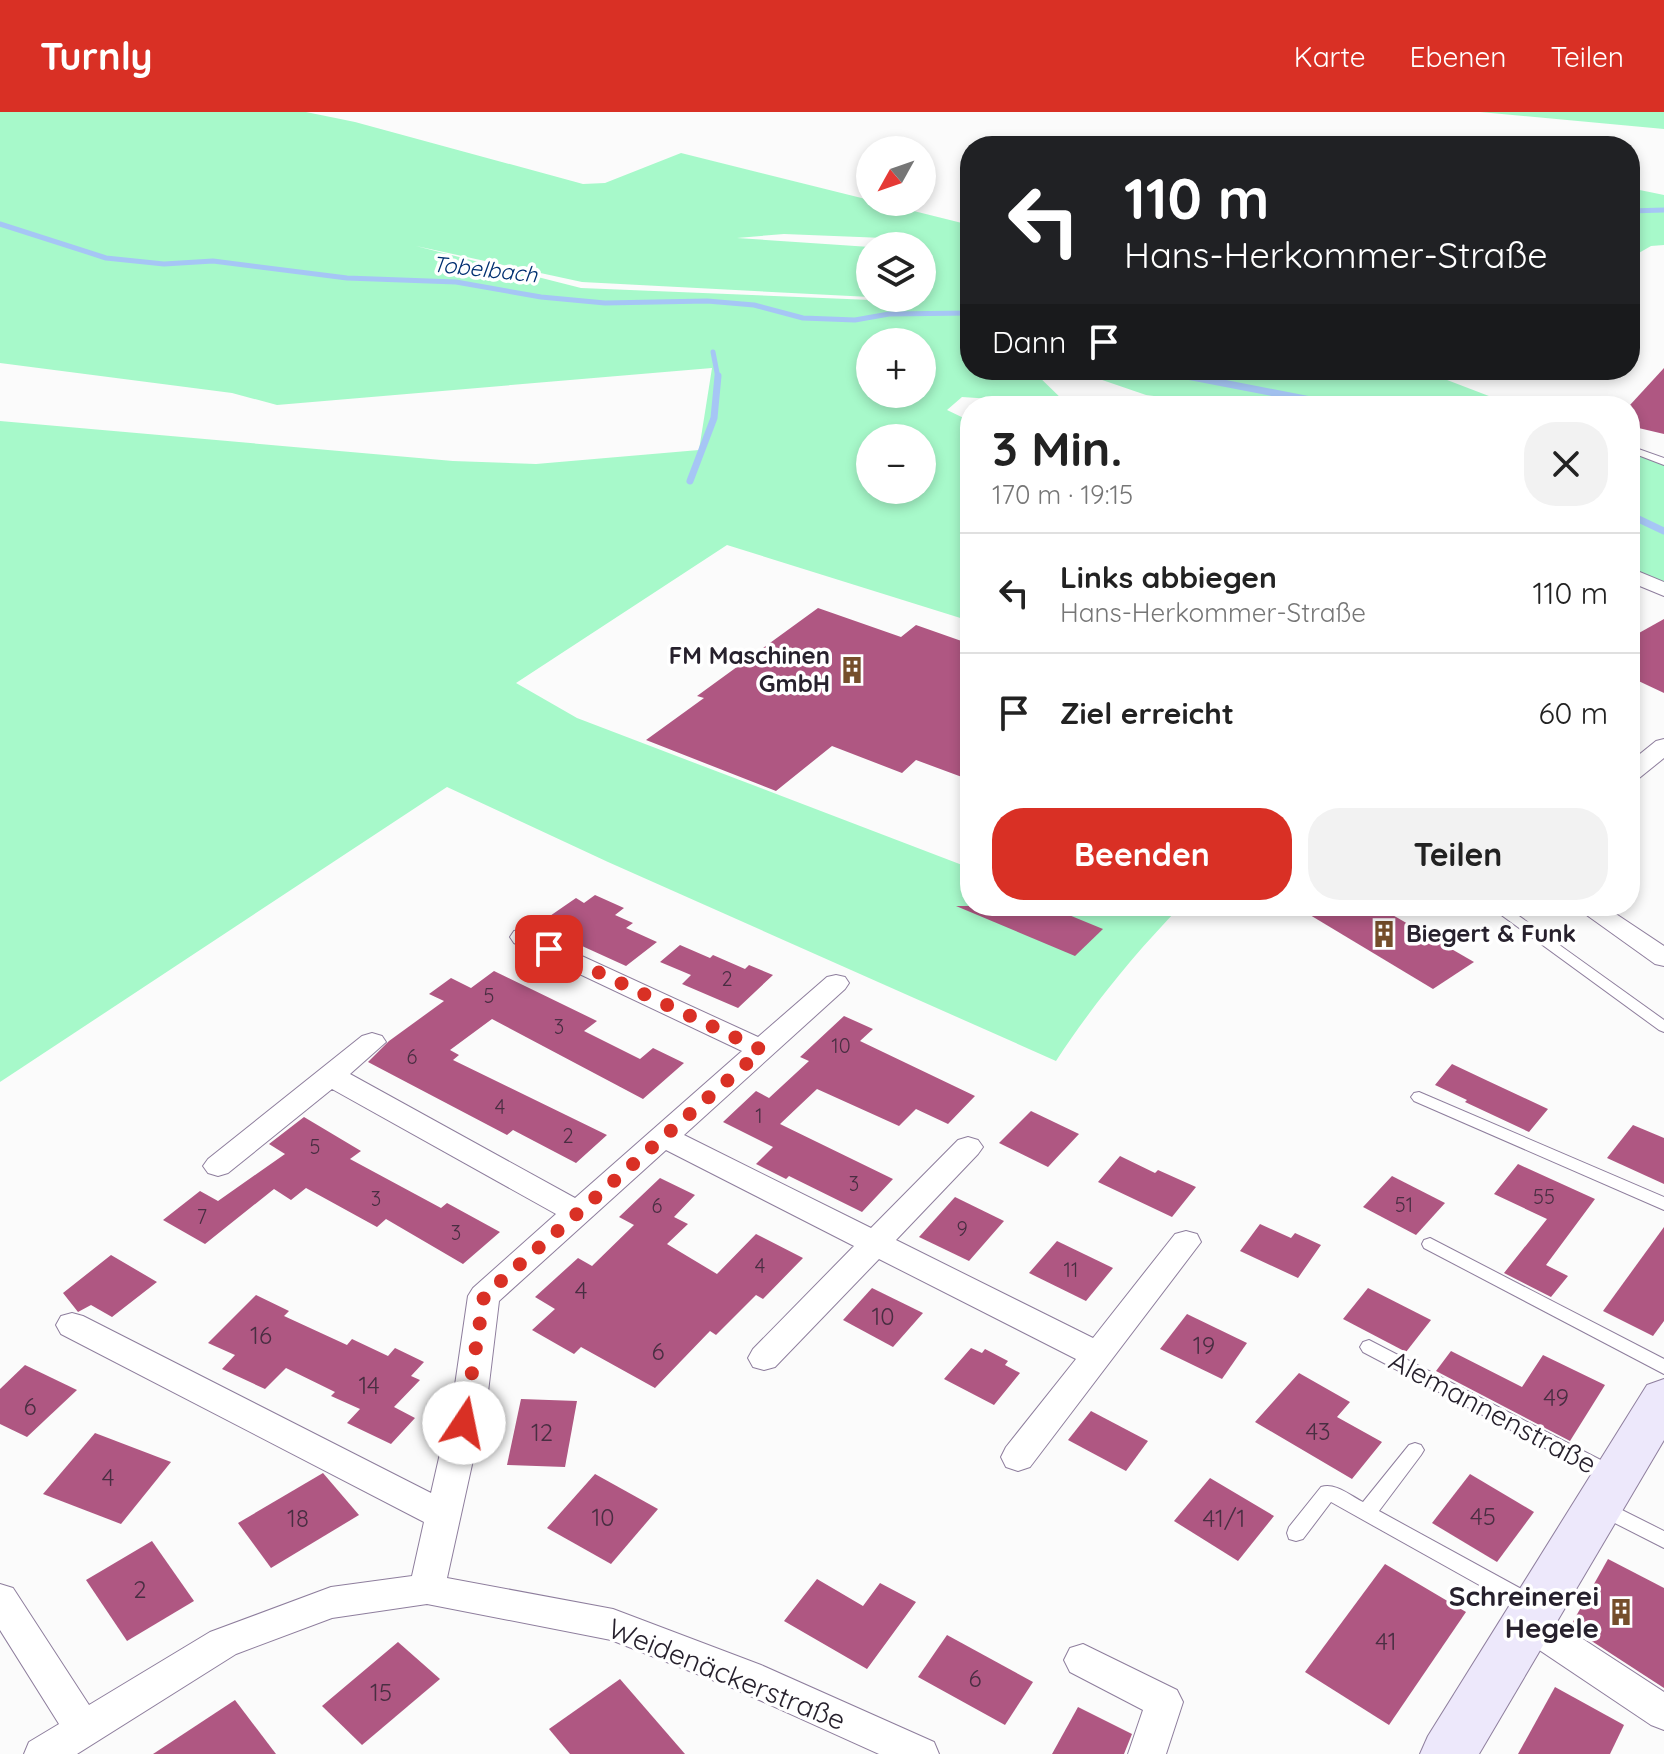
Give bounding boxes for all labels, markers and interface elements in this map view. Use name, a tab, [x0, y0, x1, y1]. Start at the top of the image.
text: Turnly	[40, 32, 153, 80]
text: Karte	[1294, 39, 1366, 74]
text: Ebenen	[1410, 39, 1506, 74]
text: Teilen	[1550, 39, 1624, 74]
north arrow	[856, 136, 936, 216]
map controls	[856, 136, 936, 504]
text: 110 m	[1124, 163, 1269, 233]
icon: left	[992, 168, 1096, 272]
button: layers	[856, 232, 936, 312]
text: Hans-Herkommer-Straße	[1124, 232, 1548, 277]
water label: Tobelbach	[431, 250, 539, 288]
icon: arrive	[1082, 320, 1126, 364]
text: Dann	[992, 323, 1066, 361]
button: +	[856, 328, 936, 408]
text: 3 Min.	[992, 418, 1122, 478]
button: close	[1524, 422, 1608, 506]
button: −	[856, 424, 936, 504]
text: 170 m · 19:15	[992, 478, 1133, 511]
text: Links abbiegen	[1060, 558, 1277, 596]
icon: left	[992, 571, 1036, 615]
text: 110 m	[1532, 574, 1608, 612]
text: Hans-Herkommer-Straße	[1060, 596, 1366, 629]
place label: FM Maschinen GmbH	[669, 640, 830, 698]
building icon: FM Maschinen GmbH	[837, 655, 867, 685]
icon: arrive	[992, 691, 1036, 735]
text: Ziel erreicht	[1060, 694, 1234, 732]
text: 60 m	[1538, 694, 1608, 732]
button: Beenden	[992, 808, 1292, 900]
button: Teilen	[1308, 808, 1608, 900]
pin	[515, 915, 583, 983]
place label: Biegert & Funk	[1406, 918, 1576, 948]
building icon: Biegert & Funk	[1369, 919, 1399, 949]
icon: arrive	[527, 927, 571, 971]
house number: 2	[721, 966, 733, 991]
house number: 5	[484, 983, 494, 1008]
house number: 3	[554, 1014, 564, 1039]
house number: 10	[831, 1033, 851, 1058]
house number: 6	[407, 1044, 418, 1069]
house number: 4	[495, 1094, 505, 1119]
house number: 1	[755, 1103, 763, 1128]
house number: 2	[562, 1123, 574, 1148]
house number: 5	[310, 1134, 320, 1159]
house number: 3	[849, 1171, 859, 1196]
house number: 55	[1533, 1184, 1555, 1209]
house number: 3	[371, 1186, 381, 1211]
house number: 51	[1395, 1192, 1413, 1217]
house number: 6	[652, 1193, 663, 1218]
house number: 7	[197, 1204, 207, 1229]
house number: 9	[956, 1216, 968, 1241]
house number: 3	[451, 1220, 461, 1245]
house number: 4	[755, 1253, 765, 1278]
house number: 11	[1064, 1257, 1078, 1282]
house number: 4	[575, 1275, 587, 1305]
house number: 10	[871, 1301, 895, 1331]
house number: 16	[250, 1320, 272, 1350]
house number: 19	[1193, 1330, 1215, 1360]
house number: 6	[652, 1336, 665, 1366]
street label: Alemannenstraße	[1384, 1342, 1603, 1481]
house number: 14	[358, 1370, 380, 1400]
position arrow	[422, 1381, 506, 1465]
house number: 49	[1543, 1382, 1569, 1412]
house number: 6	[24, 1391, 37, 1421]
house number: 43	[1305, 1416, 1331, 1446]
house number: 12	[531, 1417, 553, 1447]
house number: 4	[102, 1462, 114, 1492]
house number: 45	[1470, 1501, 1496, 1531]
house number: 10	[591, 1502, 615, 1532]
house number: 18	[287, 1503, 309, 1533]
house number: 41/1	[1203, 1503, 1245, 1533]
house number: 2	[133, 1574, 147, 1604]
place label: Schreinerei Hegele	[1449, 1578, 1599, 1645]
building icon: Schreinerei Hegele	[1606, 1597, 1636, 1627]
street label: Weidenäckerstraße	[603, 1610, 851, 1737]
house number: 41	[1375, 1626, 1397, 1656]
house number: 6	[969, 1663, 982, 1693]
house number: 15	[370, 1677, 392, 1707]

